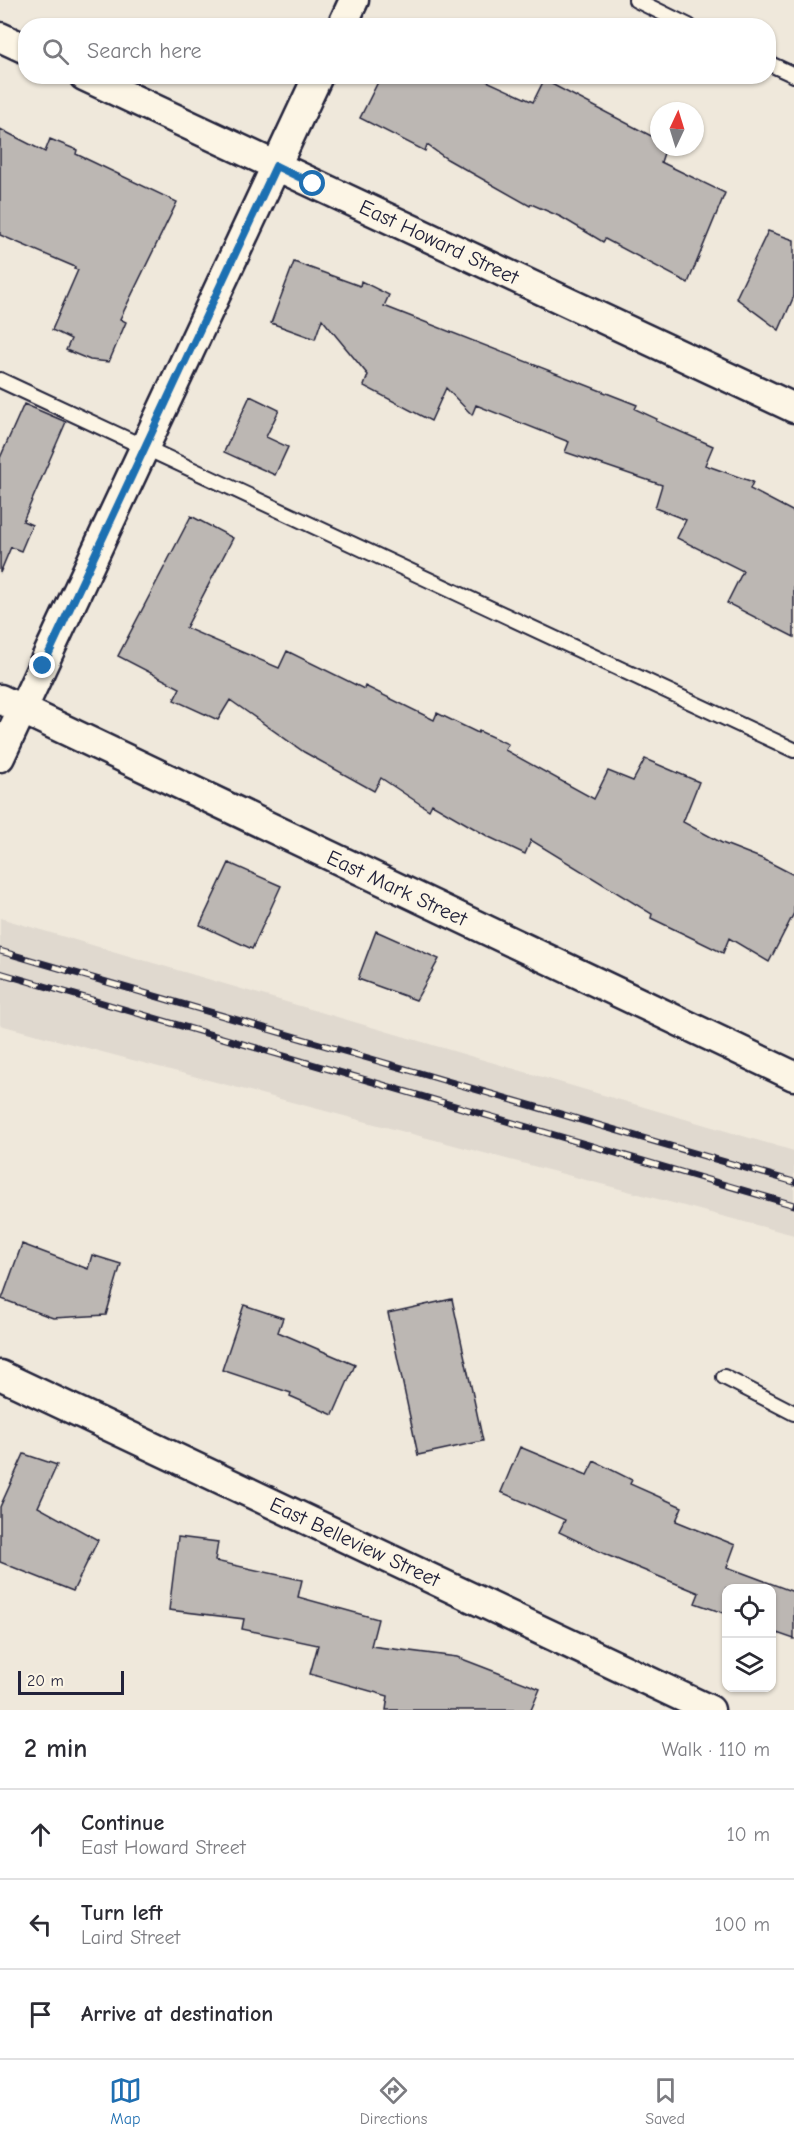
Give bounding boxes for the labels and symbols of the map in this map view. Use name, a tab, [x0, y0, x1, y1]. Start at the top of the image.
north arrow	[650, 102, 704, 156]
route start	[299, 170, 325, 196]
street label: East Howard Street	[356, 195, 523, 290]
route end	[29, 652, 55, 678]
street label: East Mark Street	[323, 845, 472, 931]
street label: East Belleview Street	[266, 1492, 445, 1592]
scale bar	[18, 1668, 124, 1696]

